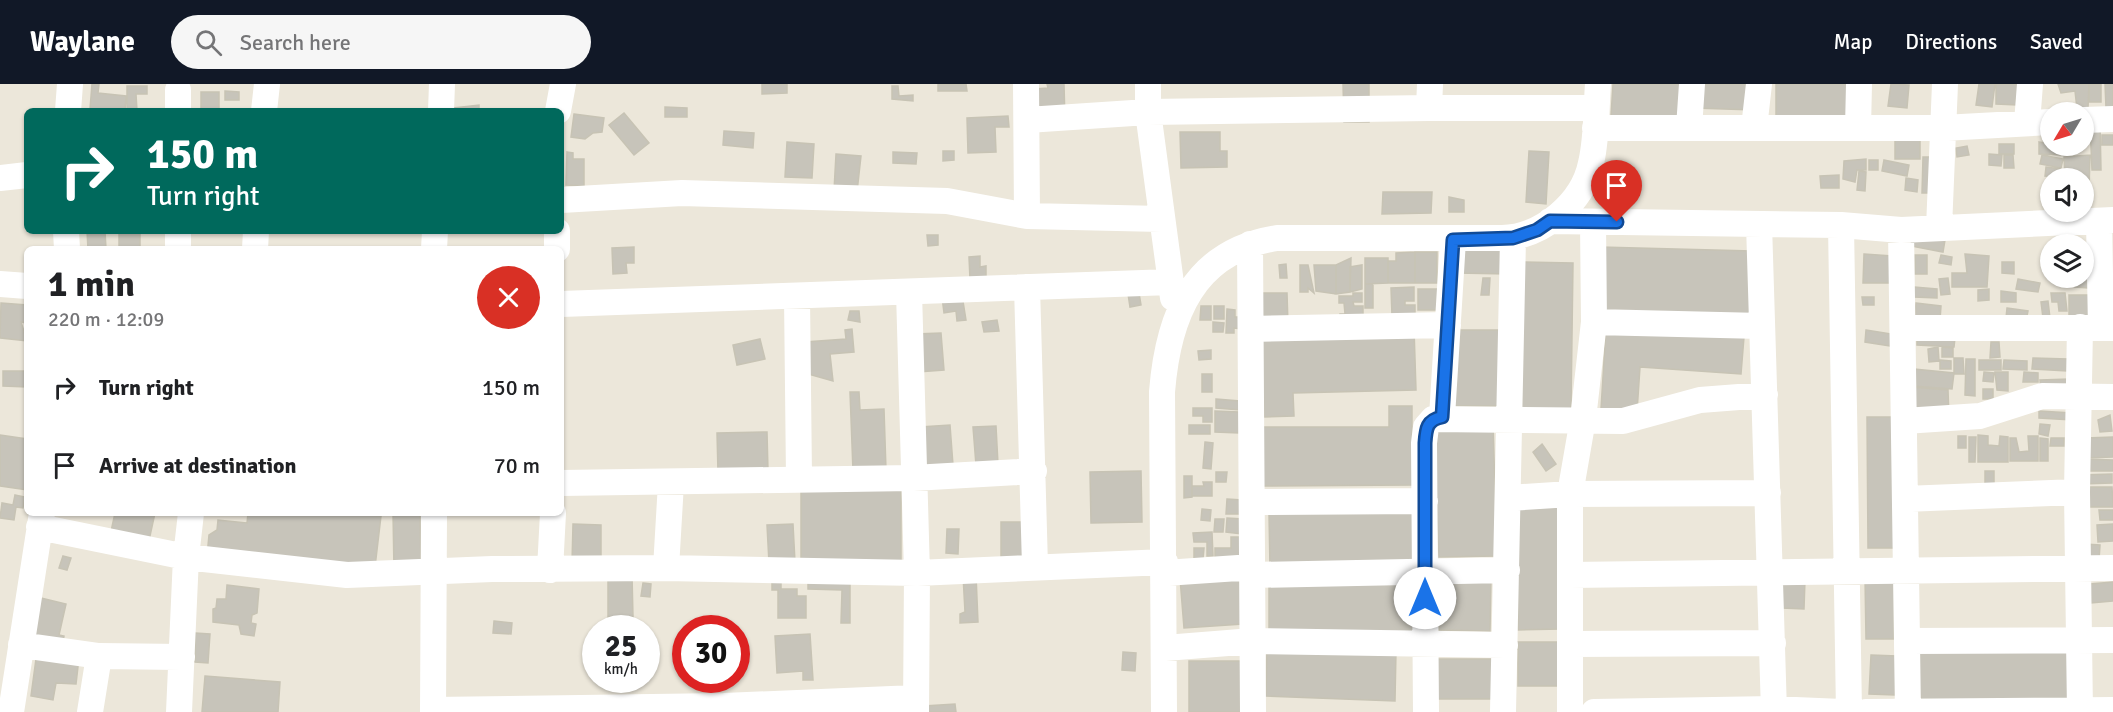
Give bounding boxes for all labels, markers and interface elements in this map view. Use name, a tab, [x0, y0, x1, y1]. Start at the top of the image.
search box	[171, 15, 591, 69]
text: Waylane	[30, 25, 135, 59]
icon: search	[192, 26, 225, 59]
text: Search here	[240, 29, 351, 56]
text: Map	[1834, 29, 1872, 55]
text: Directions	[1905, 29, 1997, 55]
text: Saved	[2030, 29, 2083, 55]
north arrow	[2040, 102, 2094, 156]
map controls	[2040, 102, 2094, 288]
text: 150 m	[147, 129, 258, 180]
icon: right	[48, 132, 126, 210]
pin	[1591, 160, 1642, 222]
button: sound	[2040, 168, 2094, 222]
icon: arrive	[1600, 169, 1633, 202]
text: Turn right	[147, 180, 260, 213]
button: layers	[2040, 234, 2094, 288]
text: 1 min	[48, 262, 135, 307]
button: close	[477, 266, 540, 329]
text: 220 m · 12:09	[48, 307, 164, 332]
icon: right	[48, 371, 81, 404]
text: Turn right	[99, 374, 194, 401]
text: 150 m	[482, 374, 540, 401]
icon: arrive	[48, 449, 81, 482]
text: Arrive at destination	[99, 452, 296, 479]
text: 70 m	[494, 452, 540, 479]
position arrow	[1393, 566, 1457, 630]
speed limit sign: 30	[672, 615, 750, 693]
text: 25	[605, 628, 637, 665]
text: km/h	[604, 660, 638, 678]

